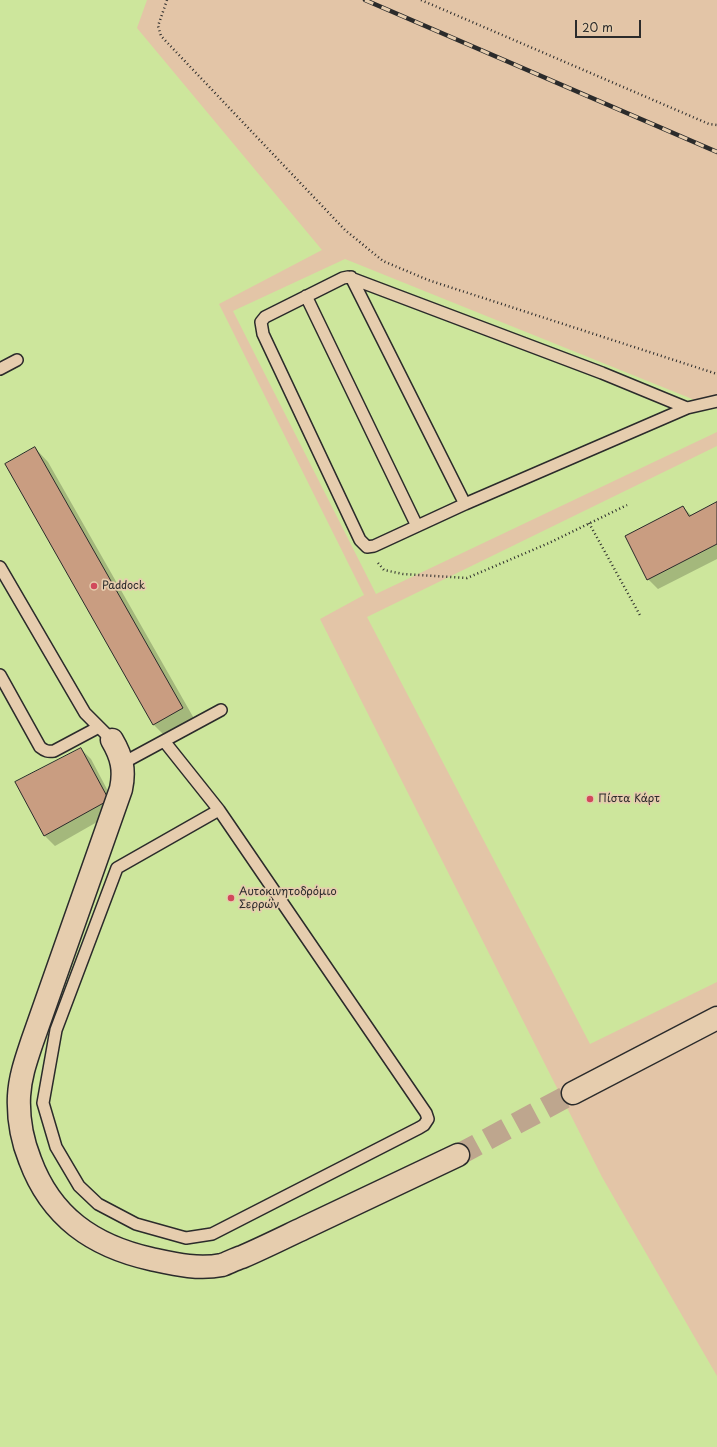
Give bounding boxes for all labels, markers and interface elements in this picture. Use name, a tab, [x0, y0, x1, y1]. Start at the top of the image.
scale bar	[577, 12, 643, 38]
text: 20 m	[582, 18, 613, 36]
place label: Paddock	[102, 579, 145, 593]
marker: Paddock	[89, 581, 99, 591]
place label: Πίστα Κάρτ	[598, 792, 660, 806]
marker: Πίστα Κάρτ	[585, 794, 595, 804]
place label: Αυτοκινητοδρόμιο Σερρών	[239, 885, 337, 911]
marker: Αυτοκινητοδρόμιο Σερρών	[226, 893, 236, 903]

